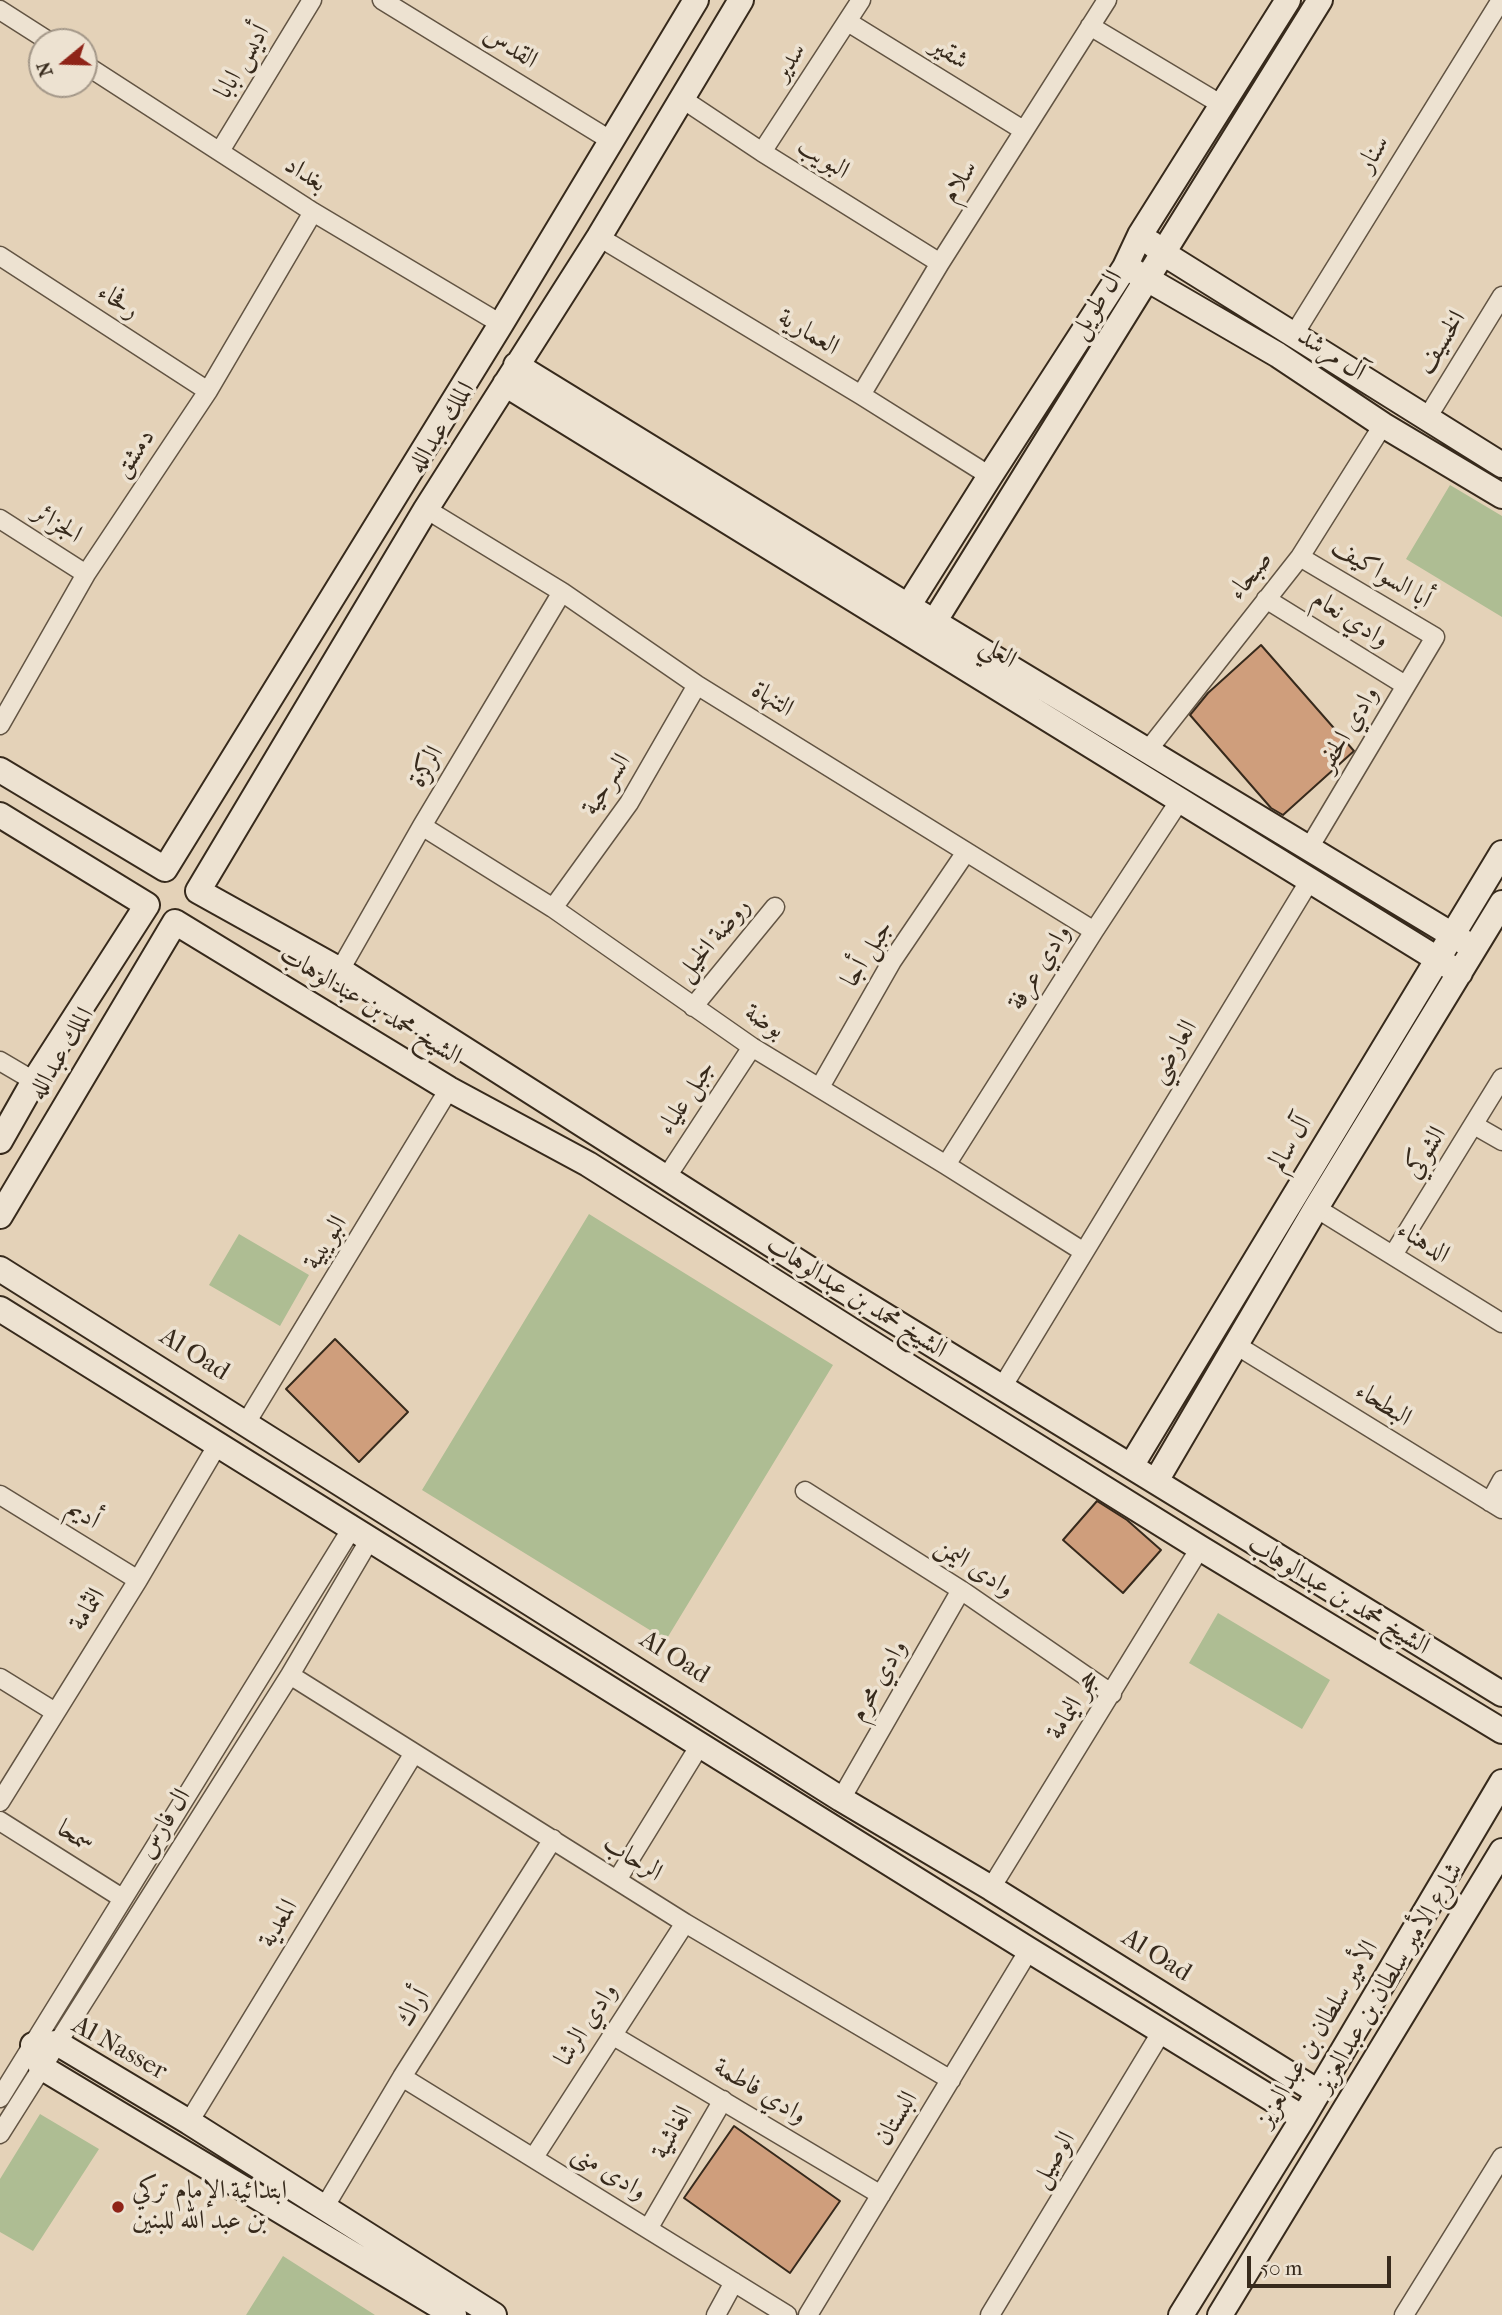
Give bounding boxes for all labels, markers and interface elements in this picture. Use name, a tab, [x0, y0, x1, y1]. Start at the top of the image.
street label: أديس ابابا	[209, 19, 277, 105]
street label: القدس	[477, 19, 543, 77]
north arrow	[28, 28, 98, 98]
street label: شقير	[924, 30, 974, 78]
street label: سدير	[766, 37, 814, 87]
text: N	[32, 59, 58, 80]
street label: سنار	[1351, 130, 1397, 178]
street label: البويب	[791, 131, 855, 187]
street label: بغداد	[278, 150, 332, 200]
street label: سلام	[935, 155, 985, 209]
street label: ال طويل	[1064, 265, 1130, 345]
street label: رفحاء	[91, 277, 145, 327]
street label: العمارية	[772, 303, 844, 363]
street label: الخسيف	[1410, 305, 1474, 381]
street label: آل مرشد	[1291, 321, 1371, 389]
street label: الملك عبدالله	[402, 376, 482, 480]
street label: دمشق	[107, 424, 163, 484]
street label: الجزائر	[27, 497, 87, 551]
street label: أبا السواكيف	[1325, 532, 1437, 616]
street label: صبحاء	[1222, 545, 1280, 607]
street label: وادي نعام	[1306, 584, 1394, 656]
street label: العلي	[974, 630, 1022, 676]
street label: التنهاة	[745, 675, 799, 725]
street label: وادي الحفر	[1311, 681, 1387, 777]
street label: الركزة	[403, 741, 451, 793]
street label: السرحية	[575, 748, 639, 822]
street label: روضة الخيل	[670, 892, 758, 988]
street label: جبل أجا	[835, 915, 901, 993]
street label: وادي عرفة	[1001, 919, 1079, 1017]
street label: الشيخ محمد بن عبدالوهاب	[273, 939, 467, 1073]
street label: بوضة	[738, 998, 790, 1046]
street label: الملك عبدالله	[22, 1002, 102, 1106]
street label: العارضي	[1143, 1014, 1205, 1090]
street label: جبل علياء	[651, 1055, 723, 1141]
street label: آل سالم	[1262, 1111, 1320, 1177]
street label: الشوكي	[1398, 1121, 1454, 1185]
street label: البويبية	[297, 1210, 355, 1276]
street label: الدهناء	[1391, 1215, 1455, 1271]
street label: الشيخ محمد بن عبدالوهاب	[760, 1230, 952, 1366]
street label: Al Oad	[153, 1322, 235, 1388]
street label: البطحاء	[1349, 1376, 1417, 1434]
street label: أديم	[61, 1493, 105, 1537]
street label: الشيخ محمد بن عبدالوهاب	[1241, 1529, 1435, 1663]
street label: وادى اليمن	[929, 1531, 1019, 1605]
street label: الثمامة	[63, 1583, 113, 1637]
street label: Al Oad	[633, 1625, 715, 1691]
street label: وادي محرم	[843, 1634, 915, 1728]
street label: حجر اليمامة	[1040, 1664, 1108, 1746]
street label: ال فارس	[131, 1783, 199, 1865]
street label: سمحا	[51, 1814, 99, 1860]
street label: الرحاب	[596, 1829, 668, 1889]
street label: شارع الأمير سلطان بن عبدالعزيز	[1309, 1857, 1471, 2099]
street label: المعدية	[252, 1894, 306, 1954]
street label: Al Oad	[1115, 1923, 1197, 1989]
street label: الأمير سلطان بن عبدالعزيز	[1250, 1935, 1386, 2133]
street label: وادي الرشا	[549, 1978, 625, 2072]
street label: أراك	[390, 1983, 438, 2033]
street label: Al Nasser	[66, 2010, 172, 2088]
street label: وادي فاطمة	[708, 2052, 812, 2132]
street label: البستان	[869, 2086, 925, 2152]
street label: الغاشية	[645, 2101, 701, 2165]
street label: الوصيل	[1025, 2126, 1083, 2194]
street label: وادى منى	[566, 2138, 652, 2208]
place label: ابتدائية الإمام تركي بن عبد الله للبنين	[132, 2176, 287, 2238]
marker: ابتدائية الإمام تركي بن عبد الله للبنين	[110, 2199, 126, 2215]
scale bar	[1250, 2242, 1394, 2286]
text: 50 m	[1260, 2256, 1303, 2280]

